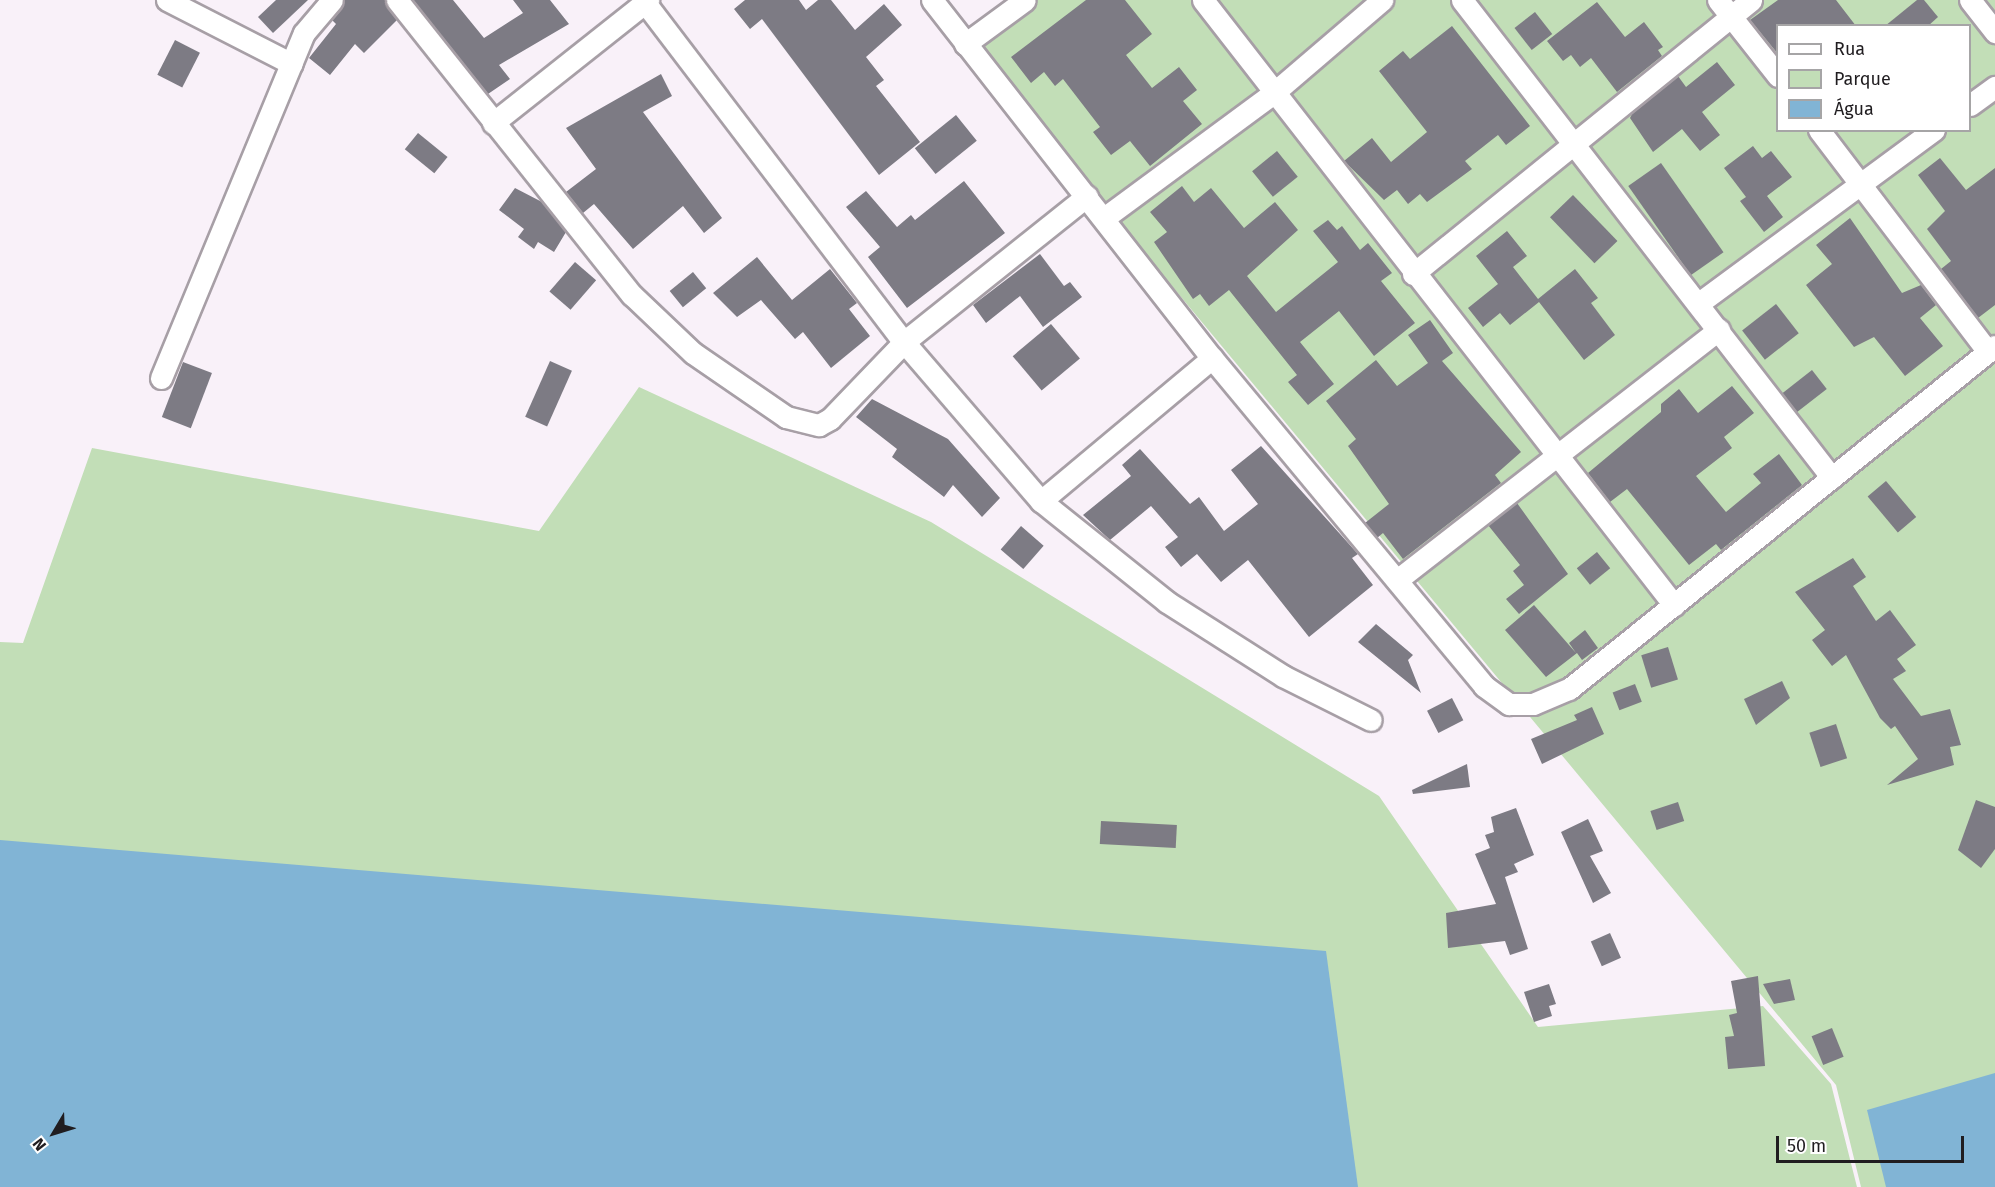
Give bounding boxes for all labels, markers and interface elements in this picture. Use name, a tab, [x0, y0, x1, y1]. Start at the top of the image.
legend	[1776, 24, 1971, 132]
text: Rua	[1834, 38, 1865, 60]
text: Parque	[1834, 68, 1891, 90]
text: Água	[1834, 98, 1874, 120]
north arrow	[24, 1103, 84, 1163]
scale bar	[1779, 1124, 1966, 1162]
text: N	[29, 1134, 50, 1154]
text: 50 m	[1787, 1135, 1826, 1157]

